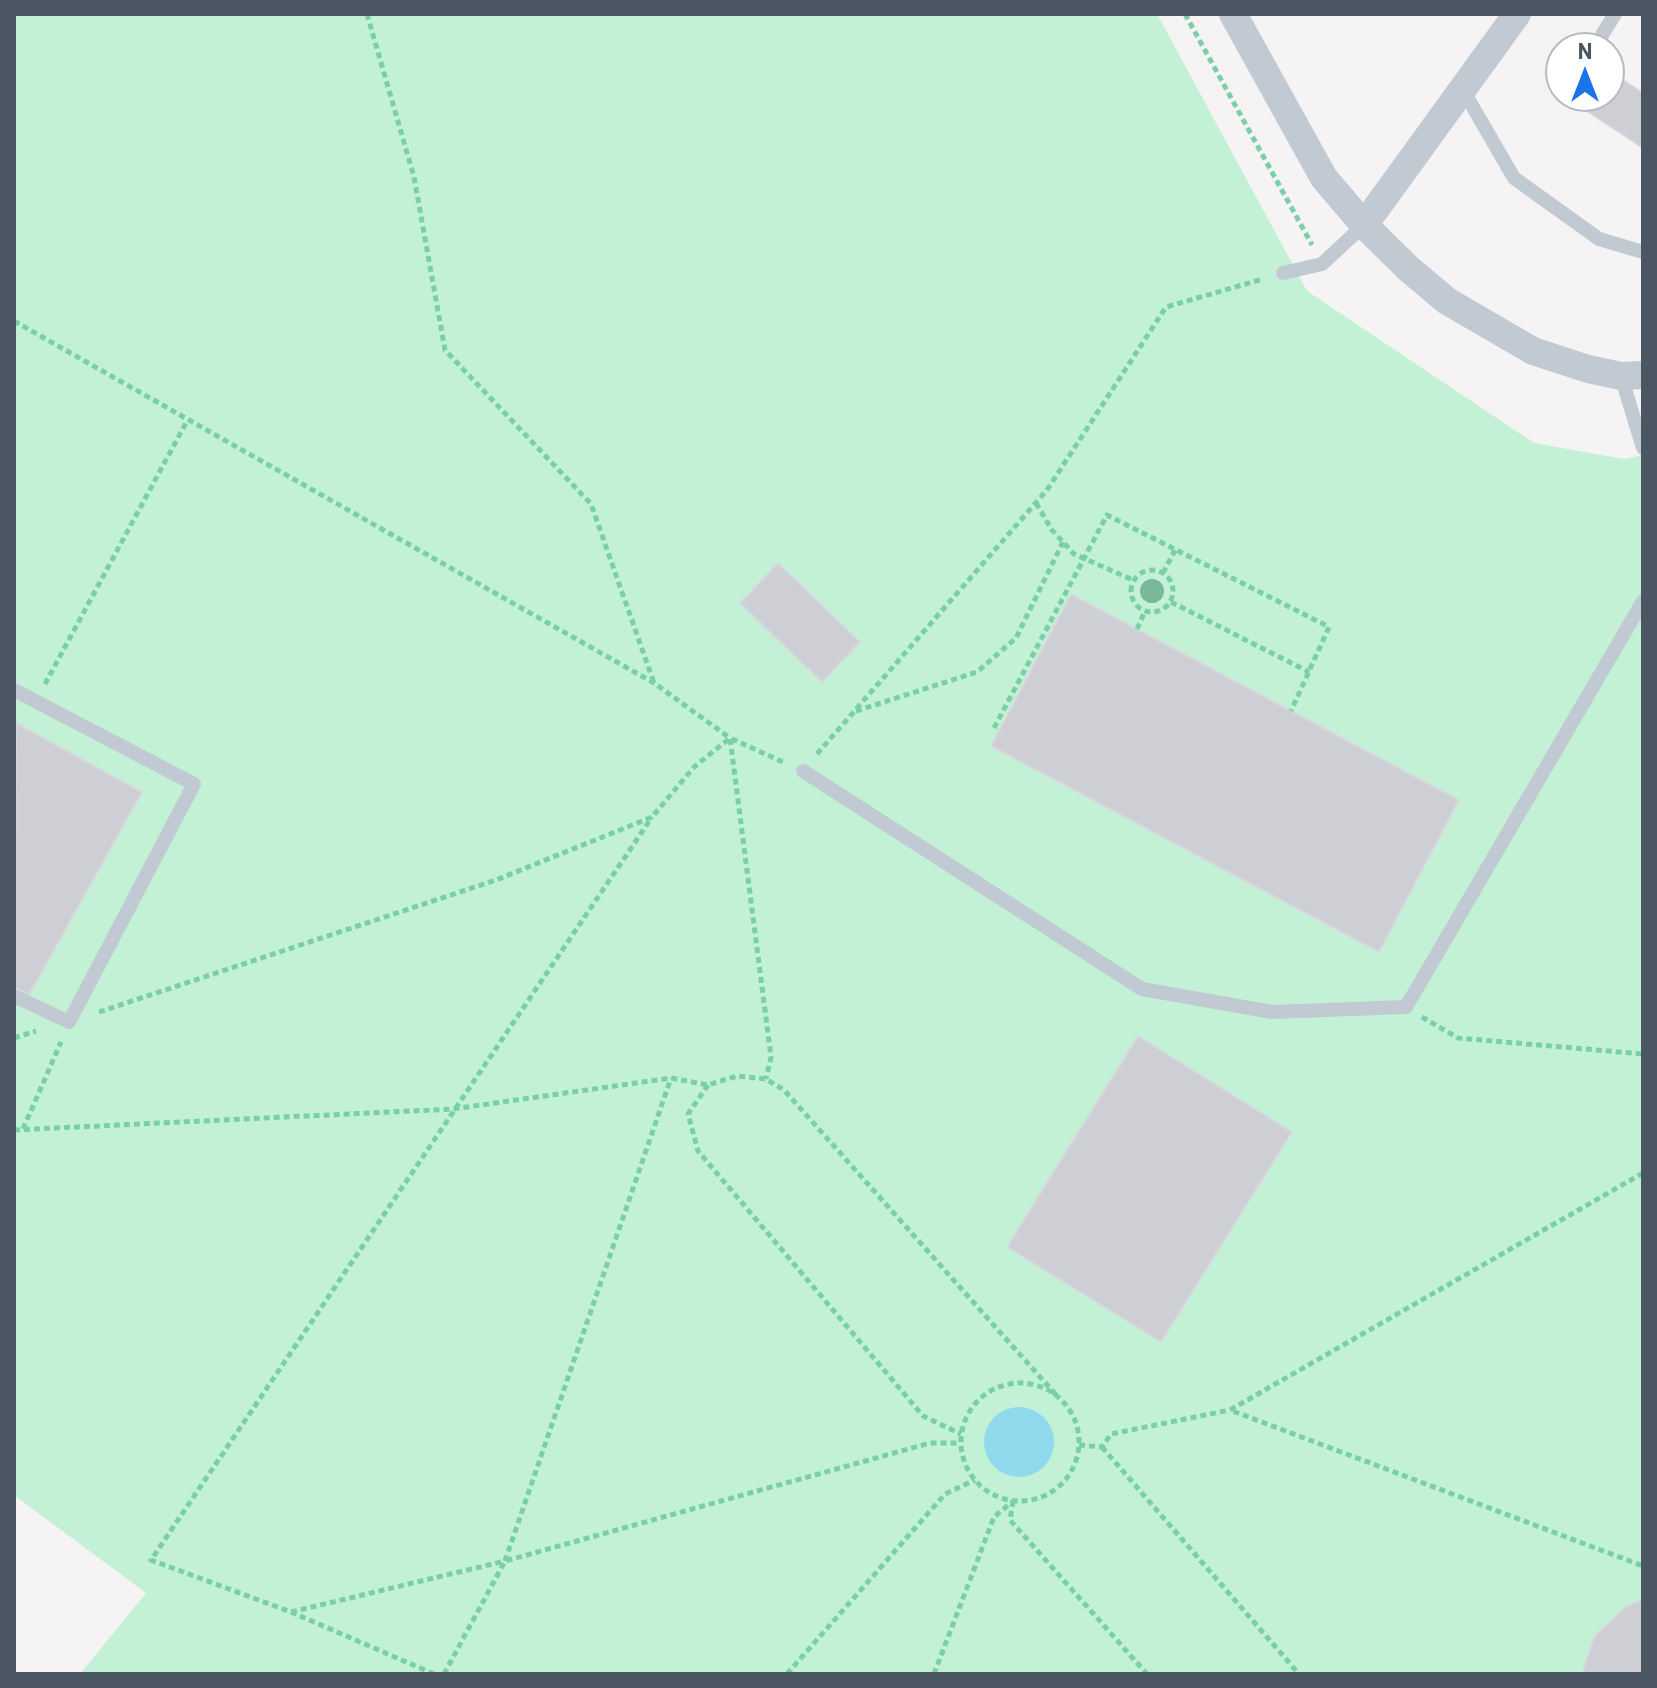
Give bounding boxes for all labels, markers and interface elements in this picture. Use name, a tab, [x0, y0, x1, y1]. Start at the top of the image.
north arrow	[1545, 32, 1625, 112]
text: N	[1578, 37, 1592, 63]

